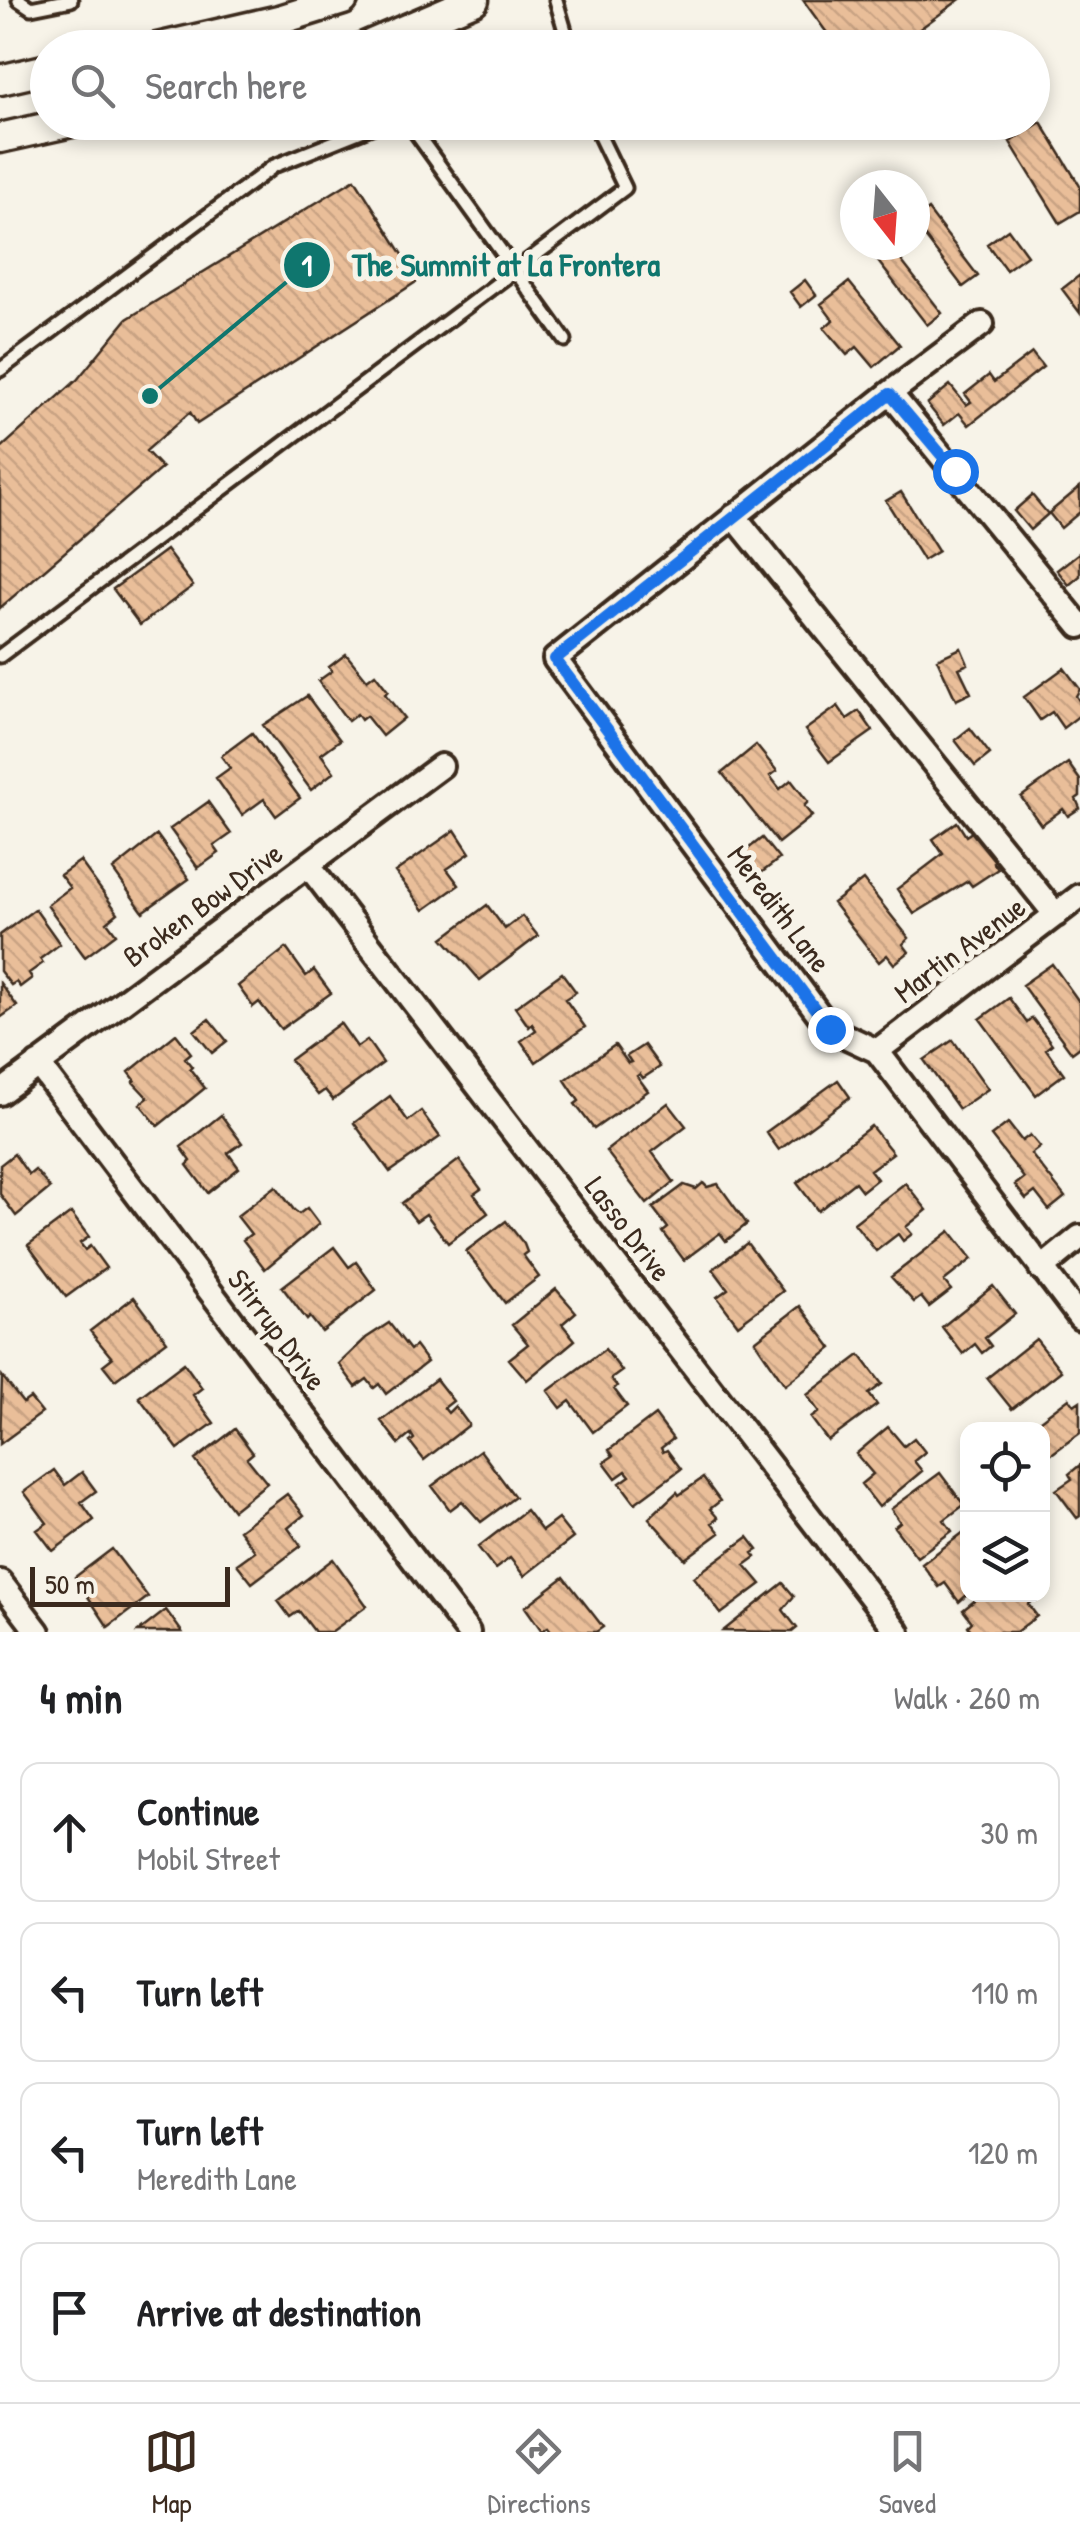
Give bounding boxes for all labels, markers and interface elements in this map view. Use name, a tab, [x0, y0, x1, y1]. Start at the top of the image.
search box	[30, 30, 1050, 140]
icon: search	[65, 58, 120, 113]
text: Search here	[145, 59, 307, 111]
north arrow	[840, 170, 930, 260]
callout: The Summit at La Frontera	[282, 234, 680, 296]
text: The Summit at La Frontera	[351, 243, 660, 286]
text: 1	[302, 245, 313, 285]
route start	[933, 449, 979, 495]
street label: Broken Bow Drive	[115, 833, 290, 976]
street label: Meredith Lane	[719, 836, 841, 980]
street label: Martin Avenue	[886, 887, 1033, 1012]
route end	[808, 1007, 854, 1053]
street label: Lasso Drive	[576, 1168, 681, 1289]
street label: Stirrup Drive	[219, 1261, 337, 1398]
map controls	[960, 1422, 1050, 1602]
button: locate	[960, 1422, 1050, 1512]
button: layers	[960, 1512, 1050, 1602]
scale bar	[30, 1562, 230, 1606]
text: 50 m	[45, 1565, 95, 1603]
text: 4 min	[40, 1669, 122, 1726]
text: Walk · 260 m	[894, 1676, 1040, 1719]
text: Continue	[137, 1785, 259, 1837]
icon: ahead	[42, 1805, 97, 1860]
text: 30 m	[980, 1811, 1038, 1854]
text: Mobil Street	[137, 1837, 280, 1880]
icon: left	[42, 1965, 97, 2020]
text: Turn left	[137, 1966, 262, 2018]
text: 110 m	[971, 1971, 1038, 2014]
text: Turn left	[137, 2105, 262, 2157]
icon: left	[42, 2125, 97, 2180]
text: 120 m	[968, 2131, 1038, 2174]
text: Meredith Lane	[137, 2157, 297, 2200]
icon: arrive	[42, 2285, 97, 2340]
text: Arrive at destination	[137, 2286, 421, 2338]
tab: Map	[144, 2424, 199, 2522]
tab: Directions	[487, 2424, 590, 2522]
tab: Saved	[879, 2424, 936, 2522]

